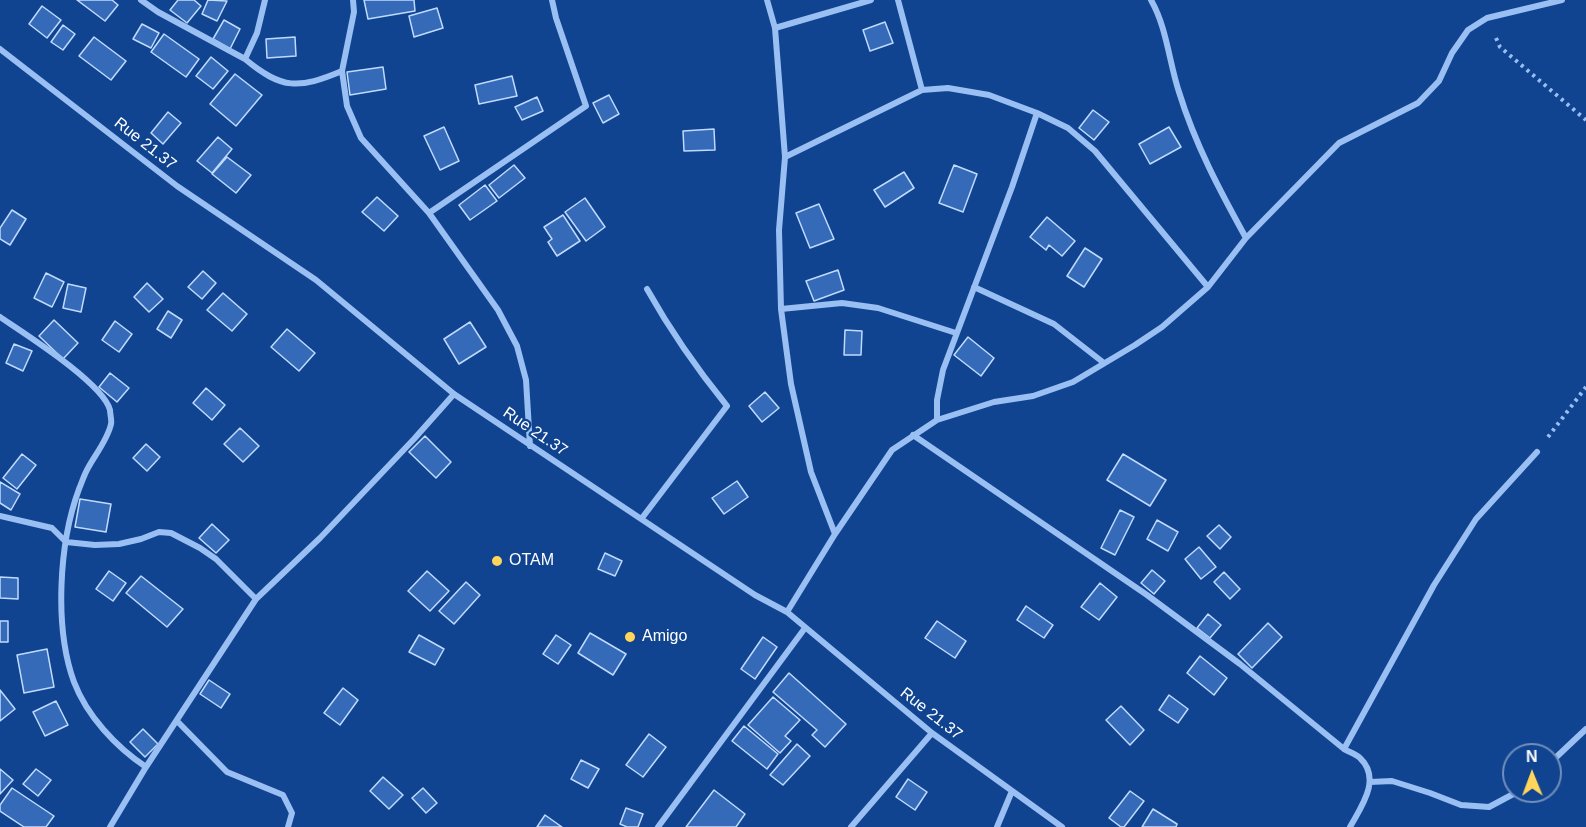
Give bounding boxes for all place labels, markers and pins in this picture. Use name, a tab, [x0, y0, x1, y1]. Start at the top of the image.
place label: OTAM	[509, 551, 554, 571]
marker: OTAM	[490, 554, 504, 568]
place label: Amigo	[642, 627, 687, 647]
marker: Amigo	[623, 630, 637, 644]

